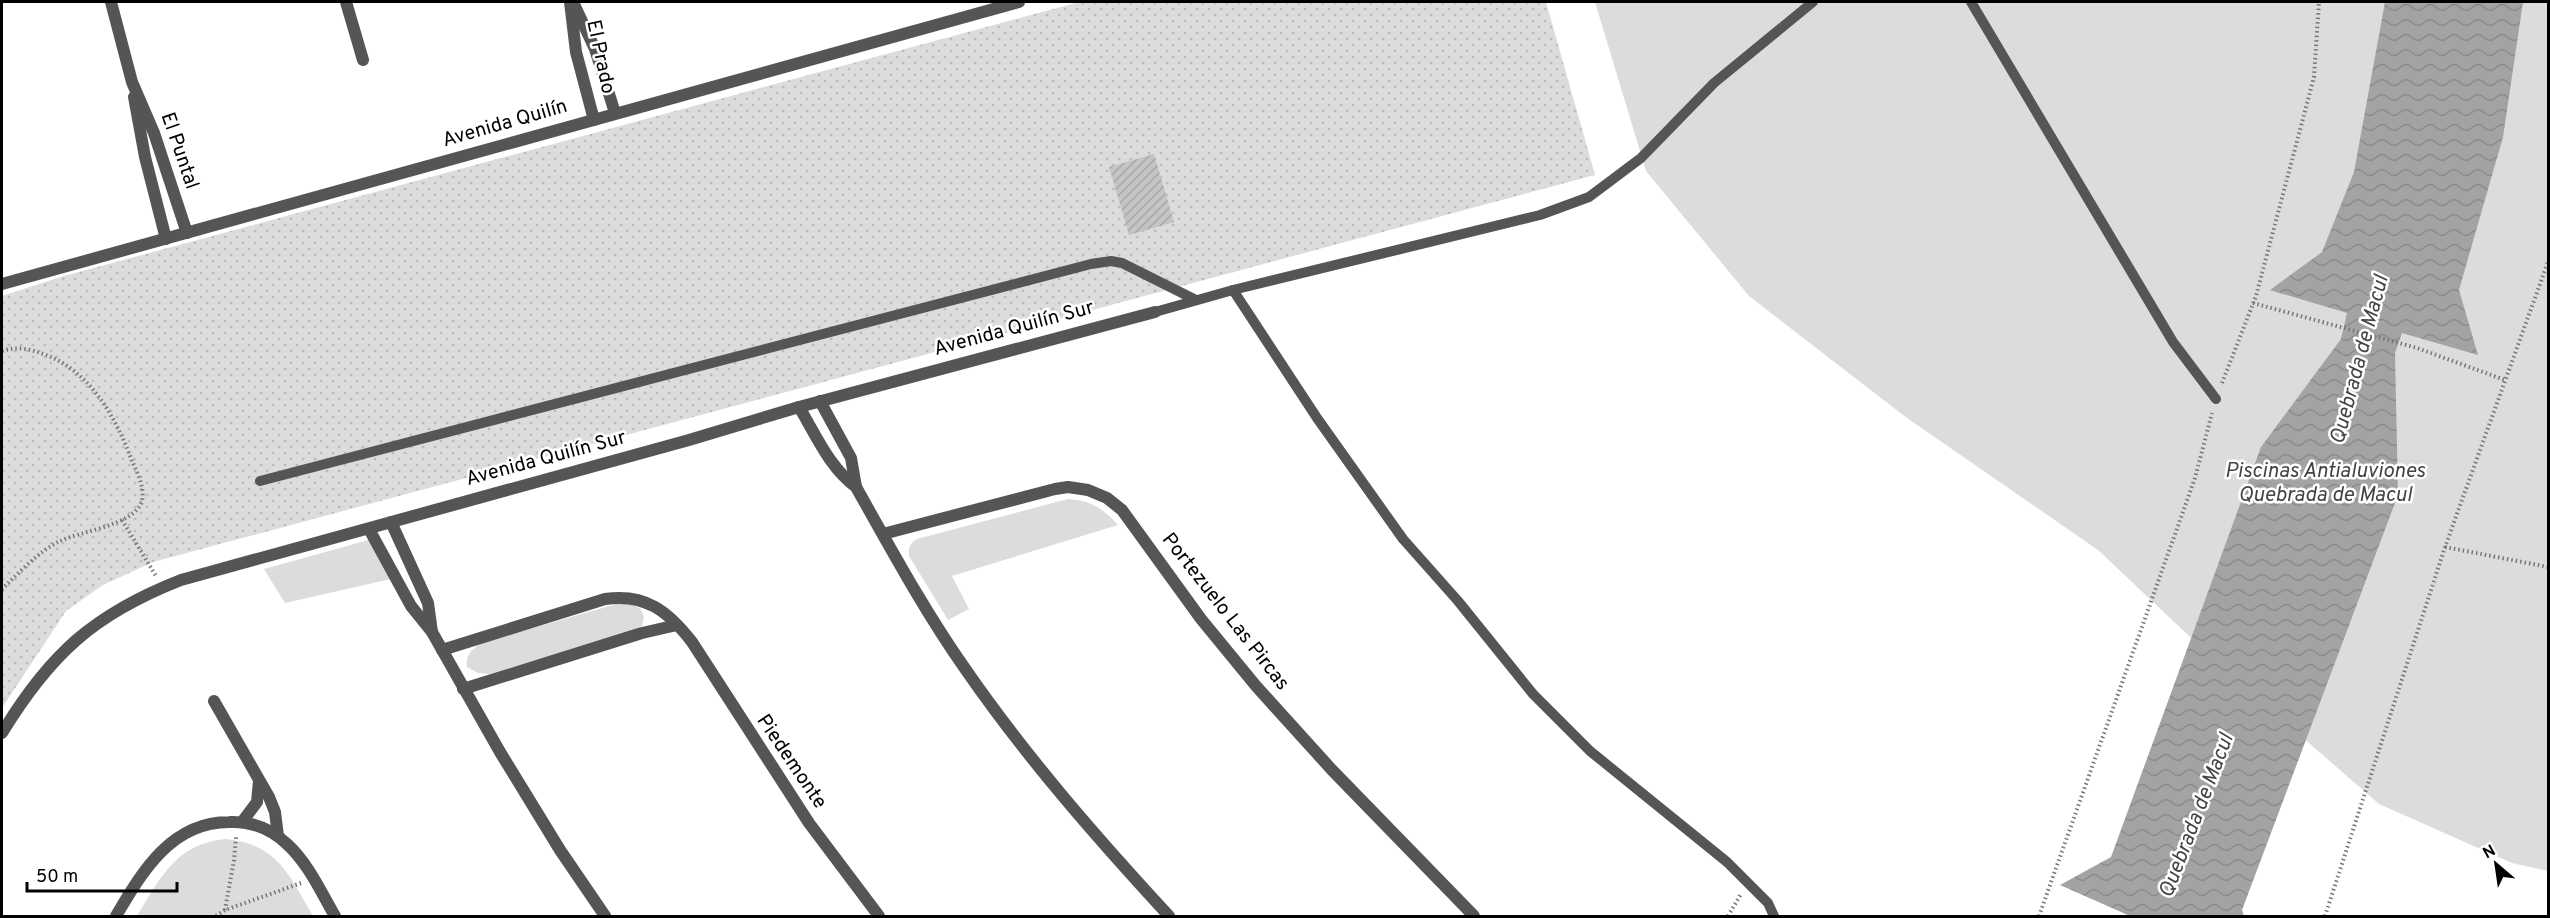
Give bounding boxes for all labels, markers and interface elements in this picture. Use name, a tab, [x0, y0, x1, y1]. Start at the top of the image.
street label: El Prado	[579, 18, 621, 96]
street label: Avenida Quilín	[439, 94, 571, 154]
street label: El Puntal	[154, 109, 204, 193]
water label: Quebrada de Macul	[2324, 271, 2396, 447]
street label: Avenida Quilín Sur	[931, 295, 1097, 363]
street label: Avenida Quilín Sur	[463, 425, 629, 493]
water label: Piscinas Antialuviones Quebrada de Macul	[2225, 458, 2426, 509]
street label: Portezuelo Las Pircas	[1155, 528, 1295, 696]
street label: Piedemonte	[750, 710, 832, 814]
water label: Quebrada de Macul	[2153, 729, 2241, 902]
north arrow	[2466, 834, 2526, 894]
text: N	[2480, 841, 2500, 864]
scale bar	[27, 855, 177, 893]
text: 50 m	[36, 866, 78, 889]

